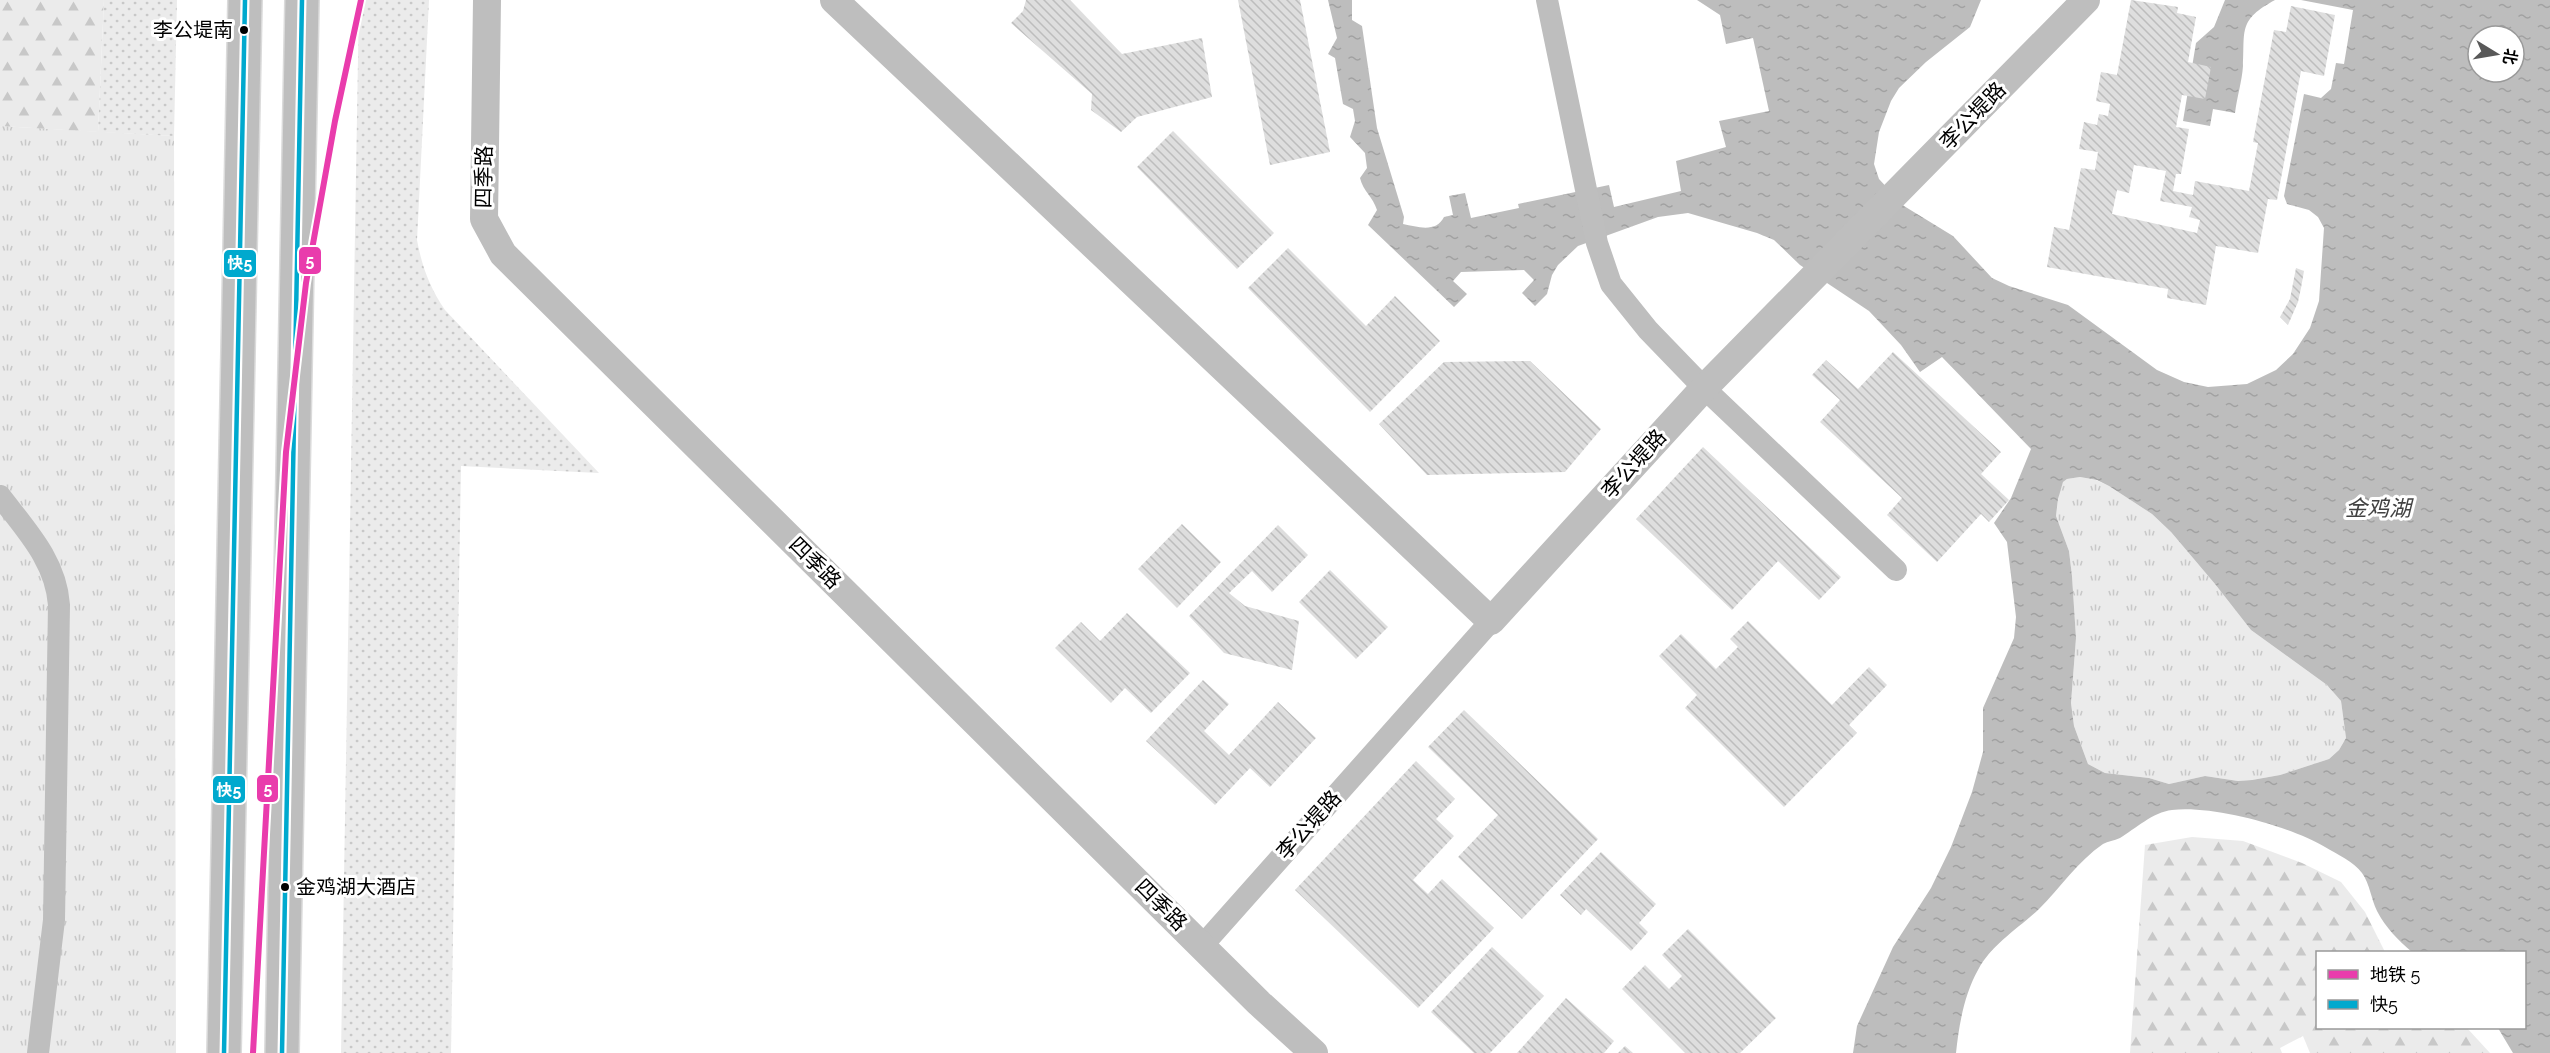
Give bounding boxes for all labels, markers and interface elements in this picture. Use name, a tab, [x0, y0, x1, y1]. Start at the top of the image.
place label: 李公堤南	[153, 18, 233, 42]
marker: 李公堤南	[238, 24, 250, 36]
north arrow	[2466, 24, 2526, 84]
text: 北	[2499, 47, 2521, 66]
street label: 李公堤路	[1934, 77, 2011, 155]
street label: 四季路	[470, 145, 497, 209]
line badge: 5	[298, 246, 322, 275]
line badge: 快5	[223, 249, 257, 278]
text: 5	[306, 251, 315, 270]
text: 快5	[228, 254, 253, 273]
street label: 李公堤路	[1596, 424, 1671, 503]
water label: 金鸡湖	[2345, 495, 2414, 521]
street label: 四季路	[784, 532, 846, 594]
line badge: 5	[256, 774, 279, 803]
line badge: 快5	[212, 775, 246, 804]
text: 5	[264, 779, 273, 798]
text: 快5	[217, 781, 242, 800]
street label: 李公堤路	[1271, 785, 1346, 864]
street label: 四季路	[1130, 874, 1192, 936]
place label: 金鸡湖大酒店	[296, 875, 416, 899]
marker: 金鸡湖大酒店	[279, 881, 291, 893]
legend	[2316, 951, 2526, 1029]
text: 地铁 5	[2370, 964, 2421, 985]
text: 快5	[2370, 994, 2398, 1015]

